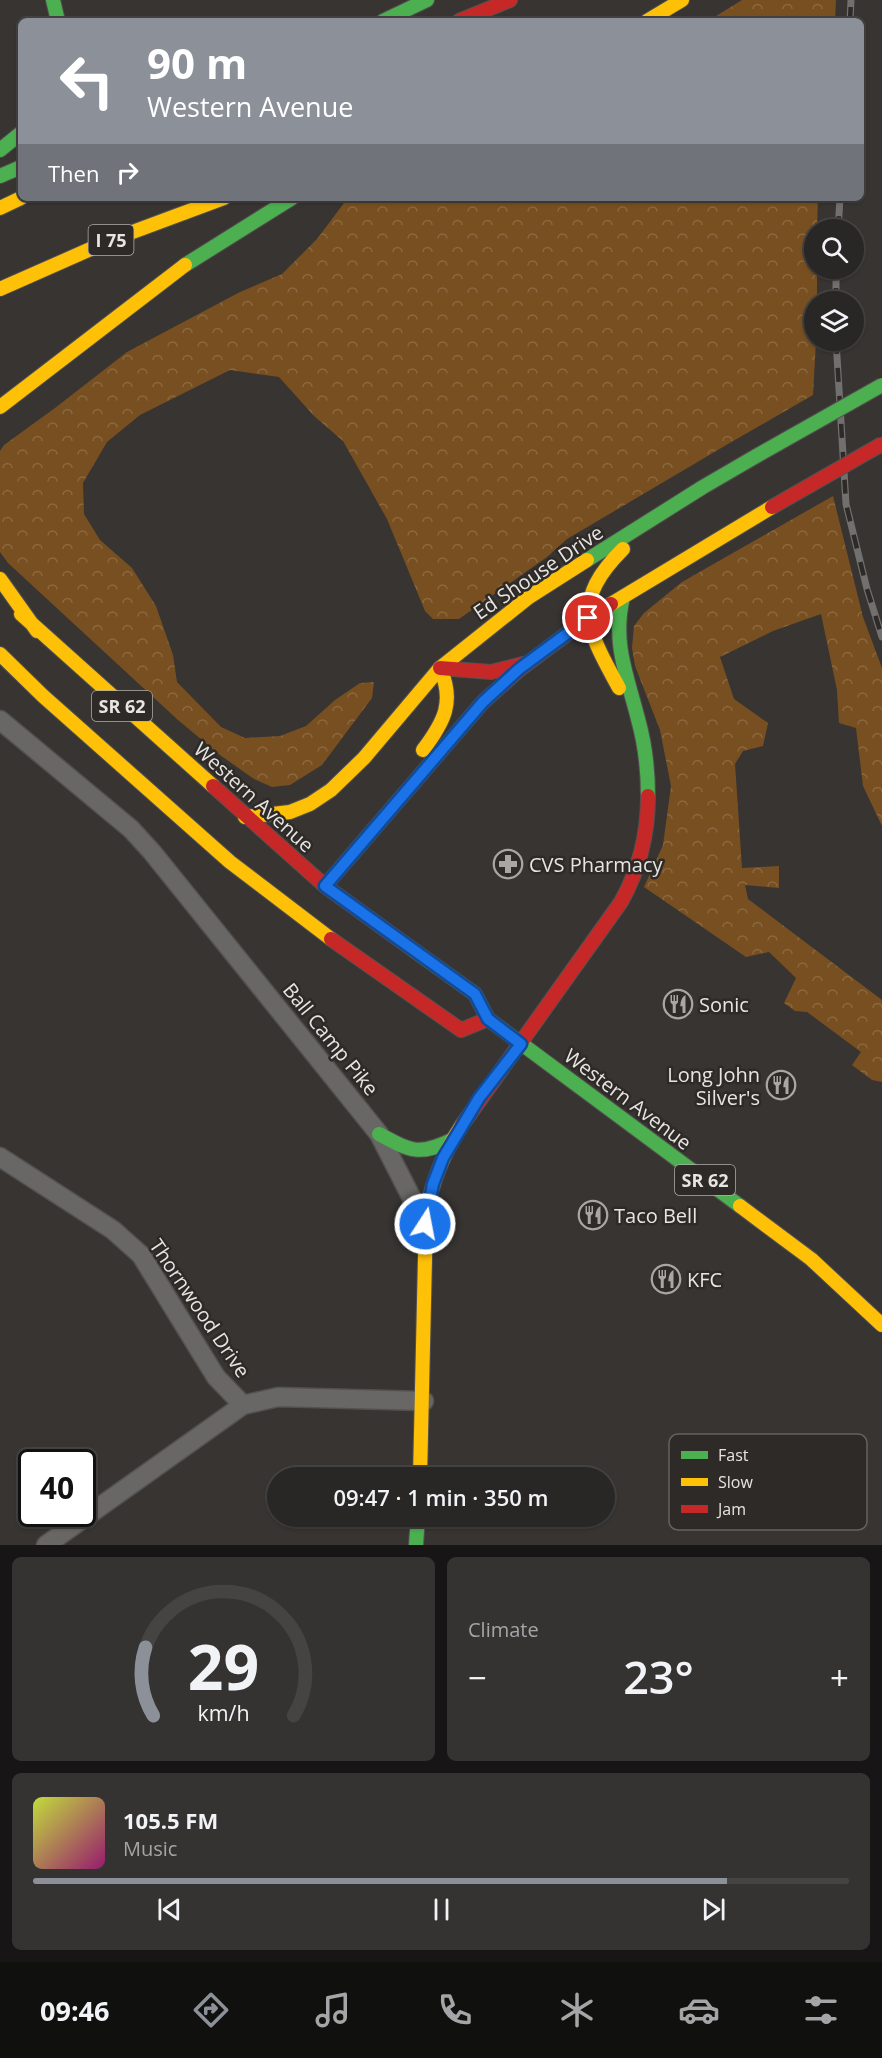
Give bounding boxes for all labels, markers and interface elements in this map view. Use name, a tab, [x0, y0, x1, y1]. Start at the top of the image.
text: 90 m	[147, 34, 247, 91]
icon: left	[48, 42, 126, 120]
text: Western Avenue	[147, 88, 353, 125]
icon: right	[111, 156, 144, 189]
text: Then	[48, 158, 99, 188]
map controls	[804, 219, 864, 351]
button: search	[804, 219, 864, 279]
road number: I 75	[88, 225, 134, 255]
button: layers	[804, 291, 864, 351]
street label: Ed Shouse Drive	[468, 519, 608, 625]
pin	[562, 592, 613, 643]
icon: arrive	[571, 601, 604, 634]
road number: SR 62	[92, 691, 152, 721]
street label: Western Avenue	[188, 736, 320, 858]
pharmacy icon: CVS Pharmacy	[492, 848, 524, 880]
place label: CVS Pharmacy	[529, 851, 663, 878]
street label: Ball Camp Pike	[277, 977, 385, 1101]
restaurant icon: Sonic	[662, 988, 694, 1020]
place label: Sonic	[699, 991, 749, 1018]
street label: Western Avenue	[559, 1042, 697, 1156]
place label: Long John Silver's	[667, 1061, 760, 1111]
restaurant icon: Long John Silver's	[765, 1069, 797, 1101]
road number: SR 62	[675, 1165, 735, 1195]
position arrow	[393, 1192, 457, 1256]
restaurant icon: Taco Bell	[577, 1199, 609, 1231]
place label: Taco Bell	[614, 1202, 697, 1229]
street label: Thornwood Drive	[144, 1233, 256, 1383]
restaurant icon: KFC	[650, 1263, 682, 1295]
place label: KFC	[687, 1266, 722, 1293]
legend	[669, 1434, 867, 1530]
text: Fast	[718, 1444, 749, 1466]
speed limit sign: 40	[18, 1449, 96, 1527]
text: Slow	[718, 1471, 753, 1493]
text: 09:47 · 1 min · 350 m	[333, 1482, 549, 1512]
text: Jam	[716, 1498, 746, 1520]
text: Climate	[468, 1616, 539, 1643]
text: 29	[188, 1623, 259, 1708]
text: 23°	[623, 1646, 694, 1707]
text: −	[468, 1655, 487, 1700]
text: +	[830, 1655, 849, 1700]
text: km/h	[197, 1698, 250, 1727]
text: 105.5 FM	[123, 1805, 218, 1835]
text: Music	[123, 1835, 177, 1862]
icon: previous	[153, 1893, 186, 1926]
icon: pause	[425, 1893, 458, 1926]
icon: next	[697, 1893, 730, 1926]
icon: directions	[190, 1989, 232, 2031]
icon: music	[312, 1989, 354, 2031]
icon: phone	[434, 1989, 476, 2031]
icon: climate	[556, 1989, 598, 2031]
icon: car	[678, 1989, 720, 2031]
icon: filters	[800, 1989, 842, 2031]
text: 09:46	[40, 1992, 109, 2029]

